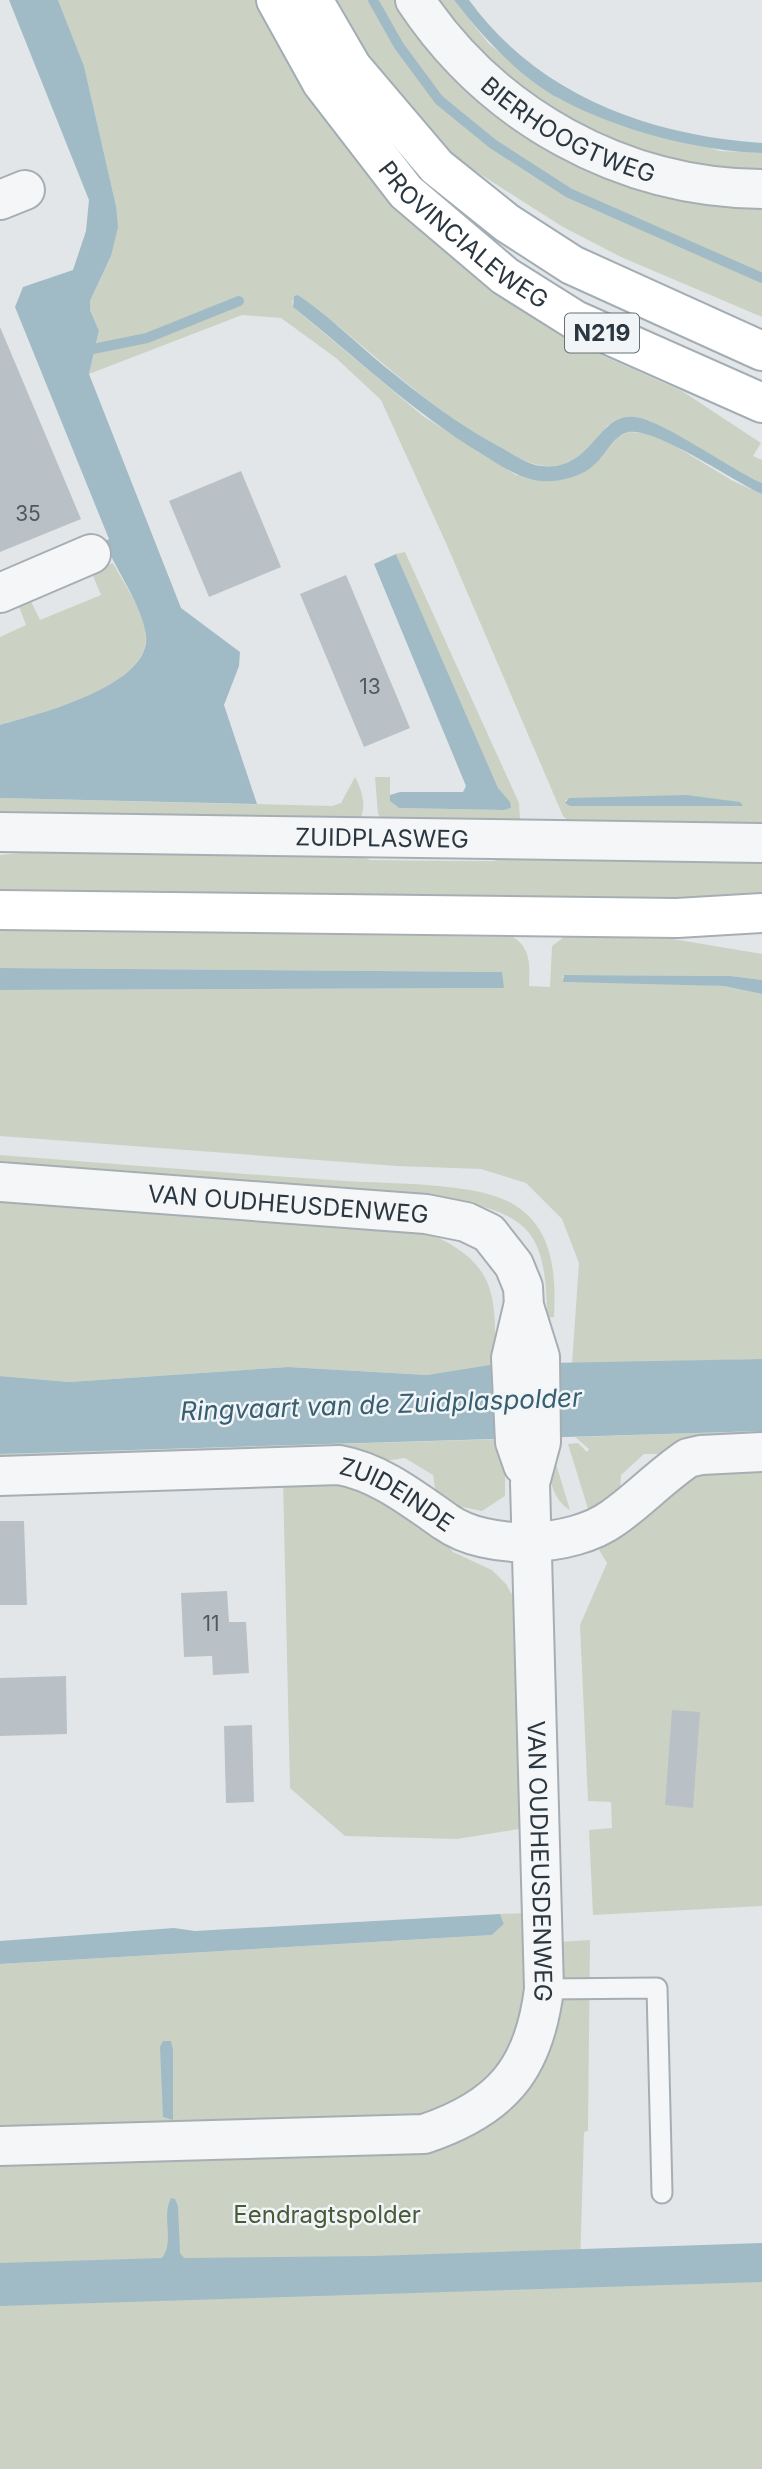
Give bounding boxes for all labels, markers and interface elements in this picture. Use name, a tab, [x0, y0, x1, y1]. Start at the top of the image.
street label: BIERHOOGTWEG	[475, 70, 659, 188]
street label: PROVINCIALEWEG	[373, 155, 554, 314]
road number: N219	[565, 314, 639, 352]
house number: 35	[15, 501, 41, 526]
house number: 13	[359, 674, 381, 699]
street label: ZUIDPLASWEG	[295, 822, 469, 853]
street label: VAN OUDHEUSDENWEG	[147, 1179, 430, 1229]
water label: Ringvaart van de Zuidplaspolder	[180, 1381, 584, 1427]
street label: ZUIDEINDE	[337, 1451, 459, 1538]
house number: 11	[202, 1611, 220, 1636]
street label: VAN OUDHEUSDENWEG	[522, 1720, 559, 2004]
park label: Eendragtspolder	[233, 2200, 421, 2229]

